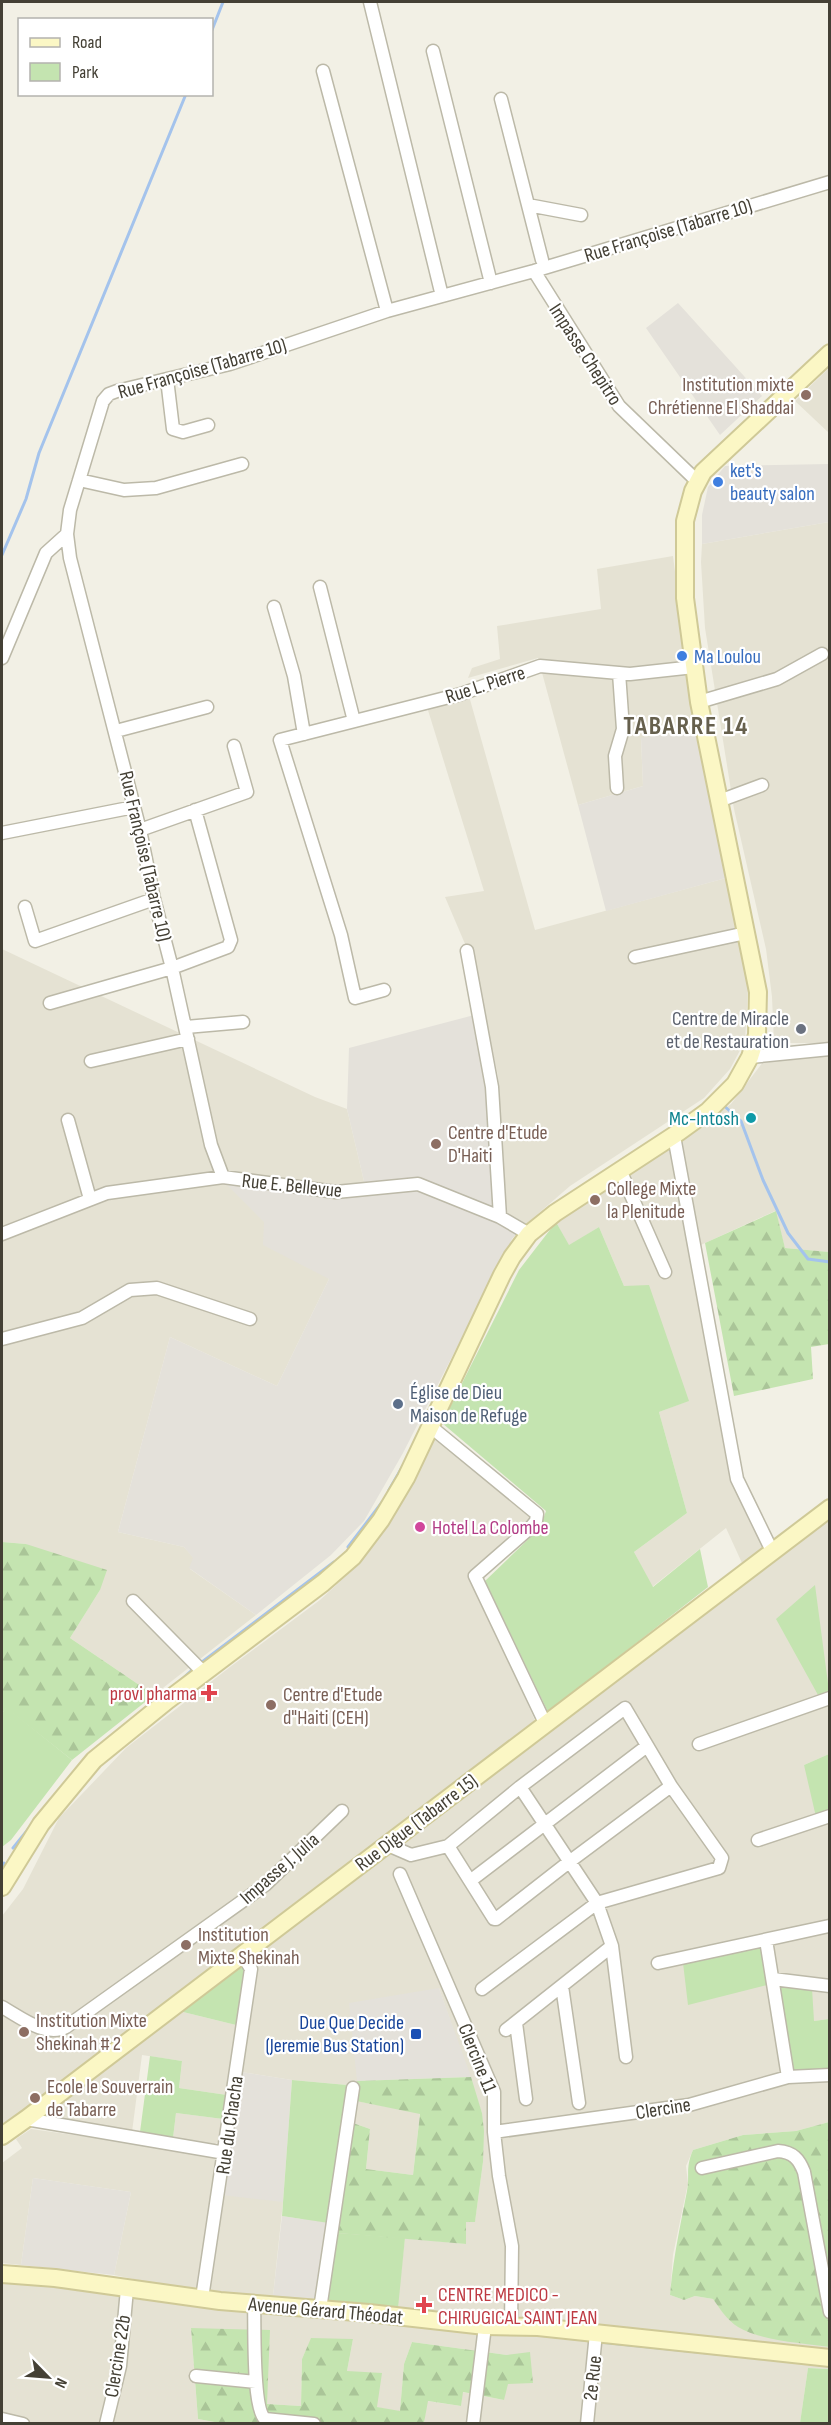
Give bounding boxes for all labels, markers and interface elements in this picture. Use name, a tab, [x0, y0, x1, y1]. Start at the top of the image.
legend	[18, 18, 213, 96]
text: Road	[72, 32, 102, 53]
text: Park	[72, 62, 98, 83]
street label: Rue Françoise (Tabarre 10)	[582, 194, 755, 268]
street label: Impasse Chepitro	[543, 299, 627, 410]
street label: Rue Françoise (Tabarre 10)	[115, 333, 289, 404]
place label: Institution mixte Chrétienne El Shaddai	[648, 373, 794, 420]
marker: Institution mixte Chrétienne El Shaddai	[799, 388, 813, 402]
place label: ket's beauty salon	[730, 459, 815, 506]
marker: ket's beauty salon	[711, 475, 725, 489]
place label: Ma Loulou	[694, 645, 761, 669]
marker: Ma Loulou	[675, 649, 689, 663]
street label: Rue L. Pierre	[442, 661, 528, 709]
district label: TABARRE 14	[623, 711, 749, 742]
street label: Rue Françoise (Tabarre 10)	[114, 769, 176, 944]
place label: Centre de Miracle et de Restauration	[666, 1007, 789, 1054]
marker: Centre de Miracle et de Restauration	[794, 1022, 808, 1036]
place label: Mc-Intosh	[669, 1107, 739, 1131]
marker: Mc-Intosh	[744, 1111, 758, 1125]
place label: Centre d'Etude D'Haiti	[448, 1121, 548, 1168]
marker: Centre d'Etude D'Haiti	[429, 1137, 443, 1151]
street label: Rue E. Bellevue	[241, 1169, 343, 1203]
place label: College Mixte la Plenitude	[607, 1177, 696, 1224]
marker: College Mixte la Plenitude	[588, 1193, 602, 1207]
place label: Église de Dieu Maison de Refuge	[410, 1381, 527, 1428]
marker: Église de Dieu Maison de Refuge	[391, 1397, 405, 1411]
place label: Hotel La Colombe	[432, 1516, 549, 1540]
marker: Hotel La Colombe	[413, 1520, 427, 1534]
place label: provi pharma	[110, 1682, 197, 1706]
place label: Centre d'Etude d"Haiti (CEH)	[283, 1683, 383, 1730]
marker: provi pharma	[202, 1686, 216, 1700]
marker: Centre d'Etude d"Haiti (CEH)	[264, 1698, 278, 1712]
street label: Rue Digue (Tabarre 15)	[351, 1769, 482, 1877]
street label: Impasse J. Julia	[235, 1828, 324, 1910]
place label: Institution Mixte Shekinah	[198, 1923, 300, 1970]
marker: Institution Mixte Shekinah	[179, 1938, 193, 1952]
place label: Institution Mixte Shekinah # 2	[36, 2009, 147, 2056]
place label: Due Que Decide (Jeremie Bus Station)	[265, 2011, 404, 2058]
street label: Clercine 11	[452, 2020, 502, 2096]
marker: Institution Mixte Shekinah # 2	[17, 2025, 31, 2039]
marker: Due Que Decide (Jeremie Bus Station)	[409, 2027, 423, 2041]
street label: Rue du Chacha	[211, 2074, 249, 2176]
place label: Ecole le Souverrain de Tabarre	[47, 2075, 173, 2122]
marker: Ecole le Souverrain de Tabarre	[28, 2091, 42, 2105]
street label: Clercine	[634, 2093, 692, 2125]
place label: CENTRE MEDICO - CHIRUGICAL SAINT JEAN	[438, 2283, 597, 2330]
street label: Avenue Gérard Théodat	[247, 2292, 404, 2330]
marker: CENTRE MEDICO - CHIRUGICAL SAINT JEAN	[415, 2296, 433, 2314]
street label: Clercine 22b	[100, 2313, 136, 2399]
north arrow	[18, 2347, 78, 2407]
street label: 2e Rue	[579, 2354, 607, 2402]
text: N	[50, 2375, 71, 2391]

